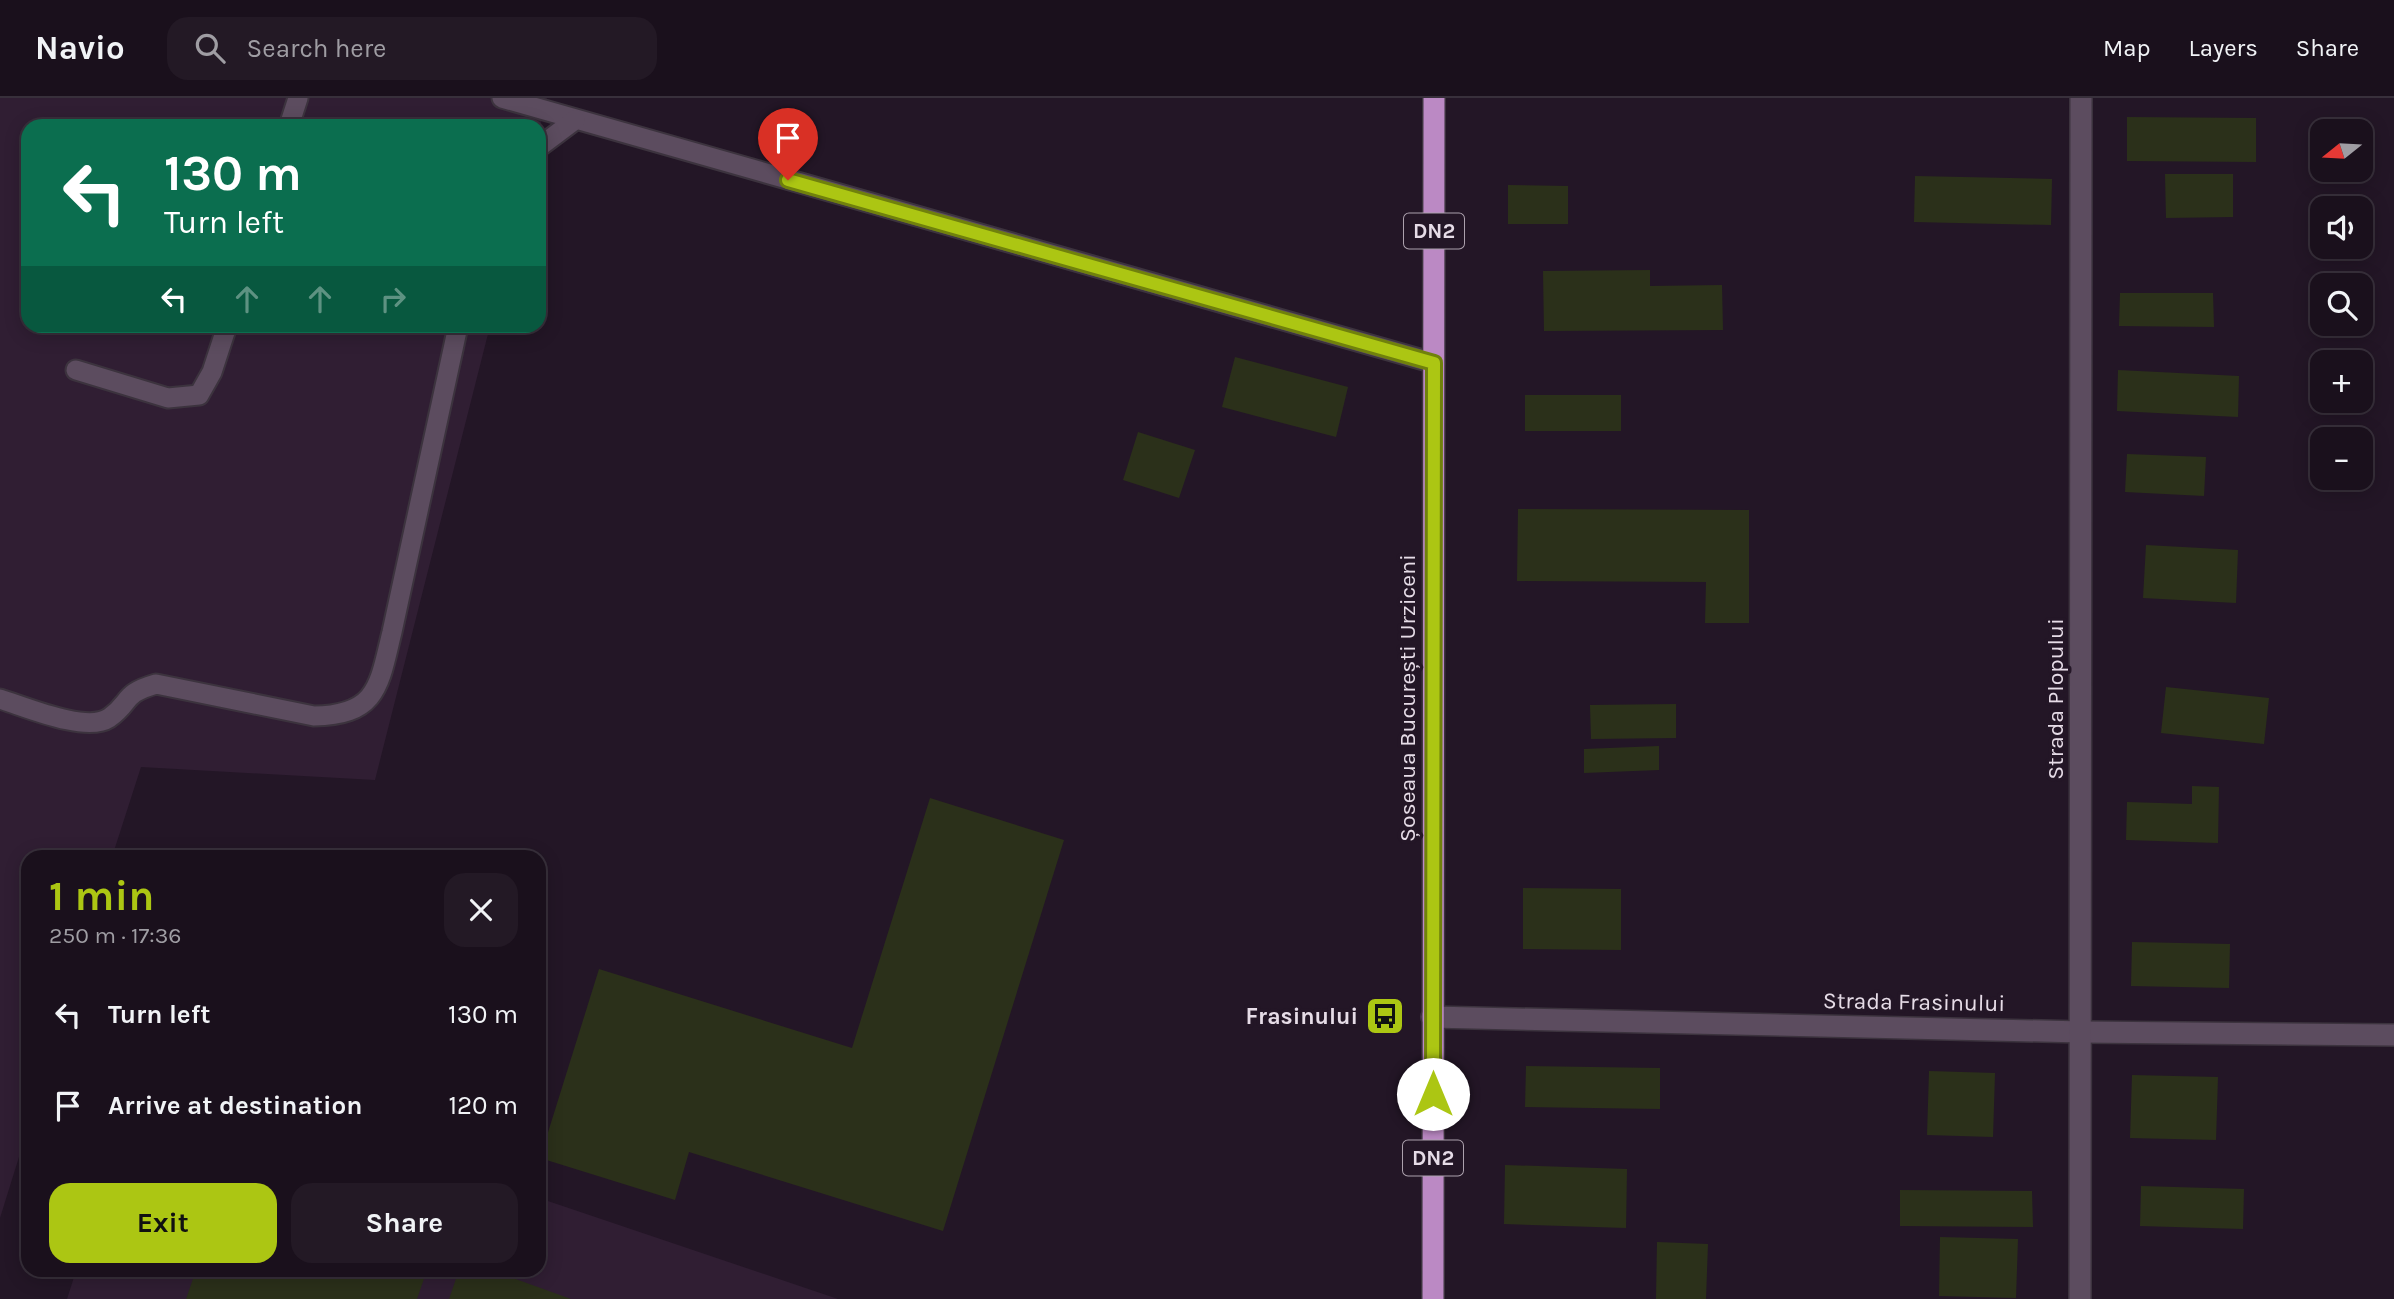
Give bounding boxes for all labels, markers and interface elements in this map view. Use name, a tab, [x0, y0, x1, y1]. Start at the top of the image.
search box	[167, 17, 657, 80]
text: Navio	[35, 29, 125, 67]
icon: search	[191, 29, 229, 67]
text: Search here	[247, 33, 386, 64]
text: Map	[2103, 34, 2151, 62]
text: Layers	[2189, 34, 2258, 62]
text: Share	[2296, 34, 2359, 62]
pin	[758, 108, 818, 180]
icon: arrive	[769, 119, 807, 157]
north arrow	[2310, 119, 2373, 182]
map controls	[2310, 119, 2373, 490]
text: 130 m	[164, 145, 302, 202]
icon: left	[49, 147, 140, 238]
button: sound	[2310, 196, 2373, 259]
text: Turn left	[164, 204, 284, 241]
road number: DN2	[1404, 214, 1464, 248]
button: search	[2310, 273, 2373, 336]
icon: left	[155, 280, 193, 318]
icon: ahead	[228, 280, 266, 318]
icon: ahead	[301, 280, 339, 318]
icon: right	[374, 280, 412, 318]
button: +	[2310, 350, 2373, 413]
button: −	[2310, 427, 2373, 490]
street label: Șoseaua București Urziceni	[1394, 554, 1421, 842]
street label: Strada Plopului	[2042, 618, 2069, 780]
text: 1 min	[49, 871, 154, 921]
button: close	[444, 873, 518, 947]
text: 250 m · 17:36	[49, 922, 181, 949]
street label: Strada Frasinului	[1823, 987, 2005, 1017]
bus stop icon: Frasinului	[1364, 995, 1406, 1037]
icon: left	[49, 996, 87, 1034]
text: Turn left	[108, 999, 210, 1030]
text: 130 m	[448, 999, 518, 1030]
place label: Frasinului	[1246, 1003, 1358, 1030]
position arrow	[1396, 1057, 1470, 1131]
icon: arrive	[49, 1087, 87, 1125]
text: Arrive at destination	[108, 1090, 362, 1121]
text: 120 m	[448, 1090, 518, 1121]
road number: DN2	[1403, 1140, 1463, 1176]
button: Exit	[49, 1183, 277, 1263]
button: Share	[291, 1183, 518, 1263]

